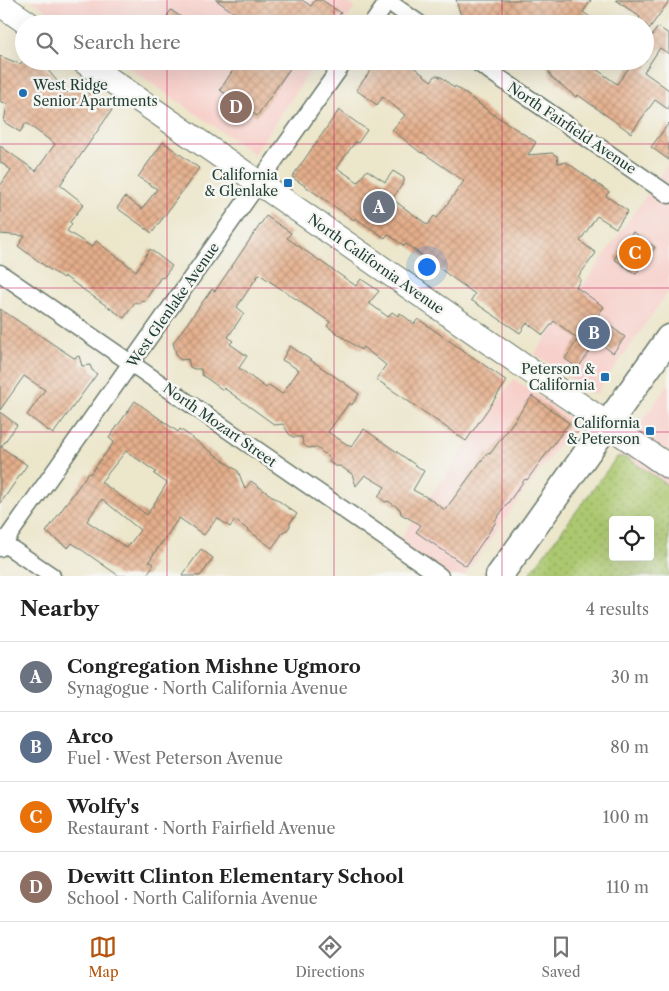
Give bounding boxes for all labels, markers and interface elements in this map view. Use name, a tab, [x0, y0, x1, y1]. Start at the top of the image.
search box	[15, 15, 654, 70]
icon: search	[33, 29, 61, 57]
text: Search here	[73, 31, 181, 54]
place label: West Ridge Senior Apartments	[32, 76, 158, 110]
street label: North Fairfield Avenue	[504, 78, 640, 178]
marker: West Ridge Senior Apartments	[17, 87, 29, 99]
pin: D	[220, 88, 252, 126]
place label: California & Glenlake	[204, 166, 279, 200]
marker: California & Glenlake	[282, 177, 294, 189]
pin: A	[363, 188, 395, 226]
street label: North California Avenue	[304, 210, 448, 318]
pin: C	[619, 234, 651, 272]
street label: West Glenlake Avenue	[122, 239, 223, 372]
your location	[414, 254, 440, 280]
pin: B	[578, 314, 610, 352]
place label: Peterson & California	[521, 360, 596, 394]
marker: Peterson & California	[599, 371, 611, 383]
street label: North Mozart Street	[160, 379, 280, 471]
place label: California & Peterson	[566, 414, 641, 448]
marker: California & Peterson	[644, 425, 656, 437]
map controls	[609, 516, 654, 561]
button: locate	[609, 516, 654, 561]
text: Nearby	[20, 596, 99, 621]
text: 4 results	[586, 599, 649, 619]
text: Congregation Mishne Ugmoro	[67, 655, 361, 678]
text: A	[30, 667, 42, 687]
text: 30 m	[611, 667, 649, 687]
text: Synagogue · North California Avenue	[67, 678, 348, 698]
text: Arco	[67, 725, 113, 748]
text: B	[30, 737, 42, 757]
text: 80 m	[610, 737, 649, 757]
text: Fuel · West Peterson Avenue	[67, 748, 283, 768]
text: Wolfy's	[67, 795, 139, 818]
text: C	[30, 807, 42, 827]
text: 100 m	[603, 807, 649, 827]
text: Restaurant · North Fairfield Avenue	[67, 818, 335, 838]
text: Dewitt Clinton Elementary School	[67, 865, 404, 888]
text: D	[29, 877, 43, 897]
text: 110 m	[606, 877, 649, 897]
text: School · North California Avenue	[67, 888, 318, 908]
tab: Map	[88, 933, 119, 981]
tab: Directions	[295, 933, 365, 981]
tab: Saved	[542, 933, 580, 981]

